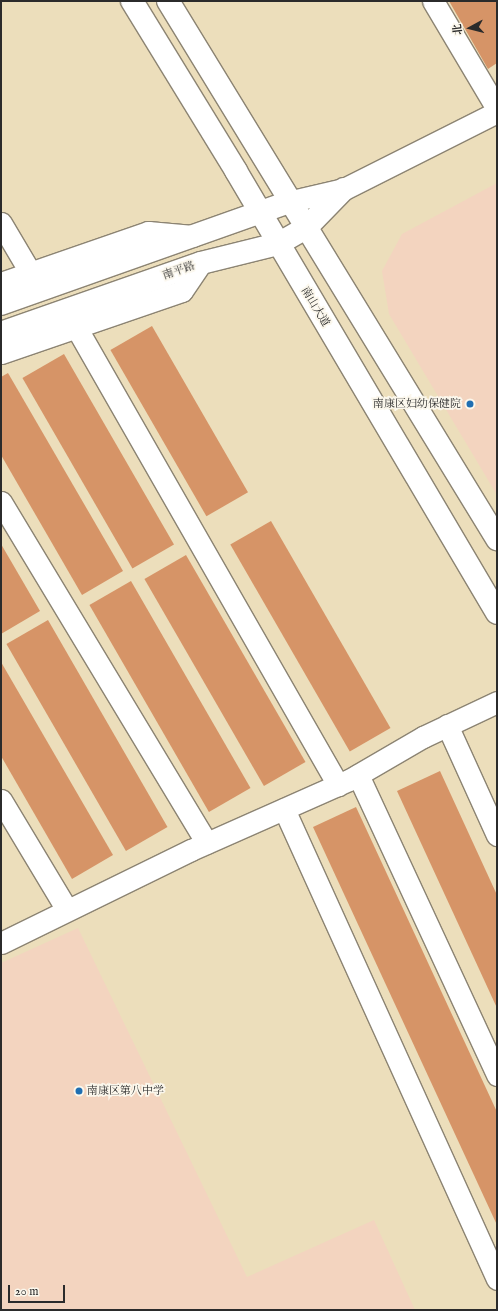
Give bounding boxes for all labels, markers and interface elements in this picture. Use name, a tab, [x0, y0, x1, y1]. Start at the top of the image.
north arrow	[450, 8, 490, 48]
text: 北	[450, 23, 466, 36]
street label: 南平路	[161, 259, 197, 283]
street label: 南山大道	[298, 285, 332, 329]
place label: 南康区妇幼保健院	[373, 397, 461, 411]
marker: 南康区妇幼保健院	[464, 398, 476, 410]
place label: 南康区第八中学	[87, 1084, 164, 1098]
marker: 南康区第八中学	[74, 1086, 84, 1096]
scale bar	[10, 1277, 67, 1303]
text: 20 m	[15, 1284, 38, 1299]

